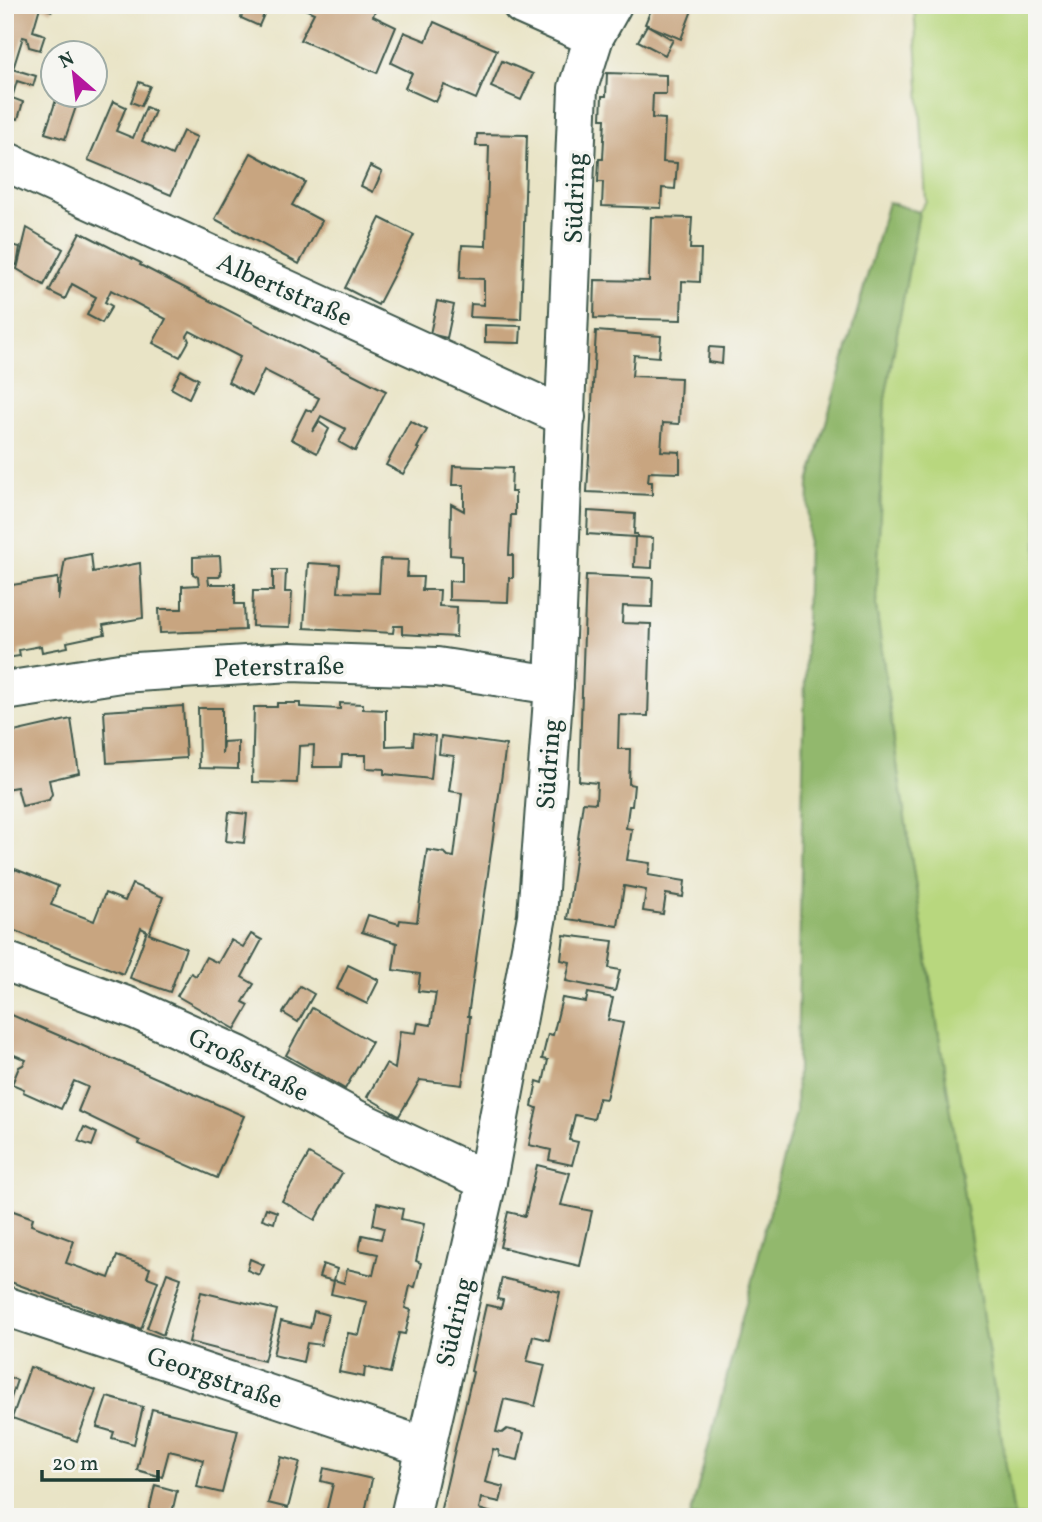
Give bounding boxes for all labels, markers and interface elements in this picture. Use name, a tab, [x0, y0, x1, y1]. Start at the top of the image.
north arrow	[38, 38, 108, 108]
text: N	[55, 46, 79, 75]
street label: Südring	[556, 152, 596, 244]
street label: Albertstraße	[211, 245, 358, 337]
street label: Peterstraße	[213, 649, 345, 687]
street label: Südring	[529, 717, 571, 811]
street label: Großstraße	[181, 1020, 315, 1112]
street label: Südring	[428, 1274, 484, 1371]
street label: Georgstraße	[142, 1339, 287, 1419]
scale bar	[42, 1438, 158, 1482]
text: 20 m	[52, 1450, 98, 1479]

